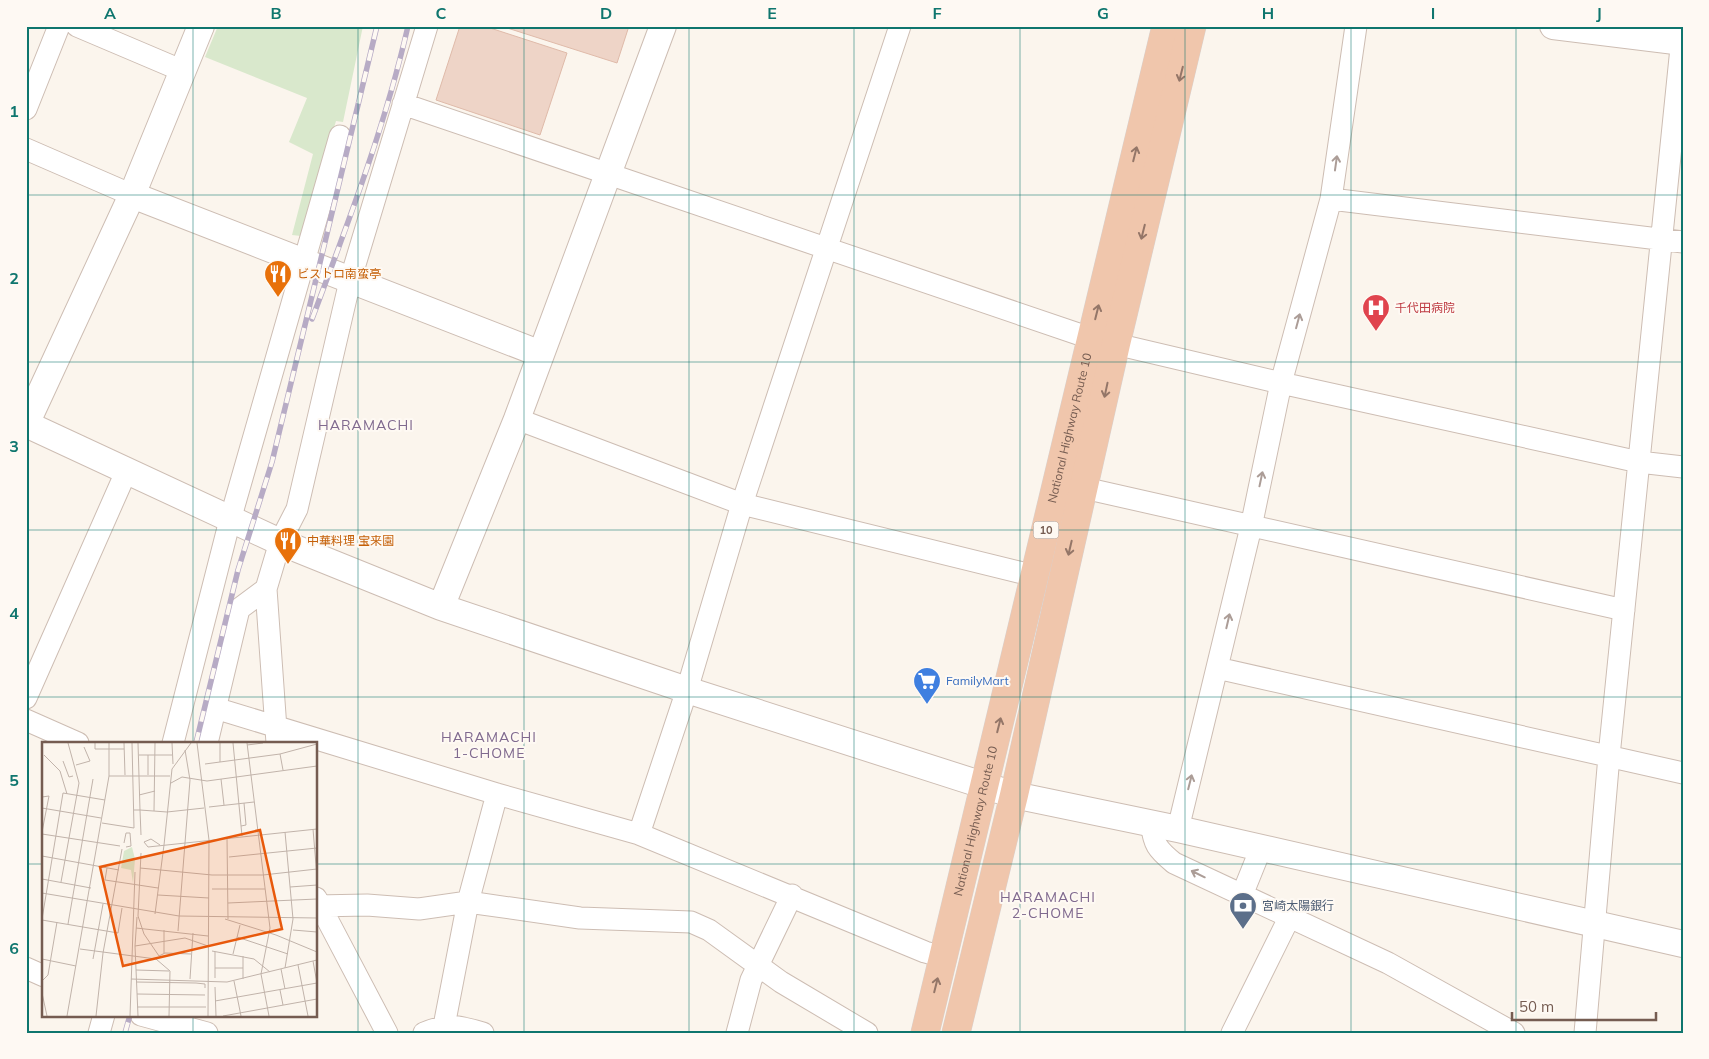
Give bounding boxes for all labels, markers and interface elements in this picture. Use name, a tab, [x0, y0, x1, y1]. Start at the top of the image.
text: A	[104, 3, 116, 23]
text: B	[270, 3, 282, 23]
text: C	[436, 3, 447, 23]
text: D	[600, 3, 612, 23]
text: E	[767, 3, 777, 23]
text: F	[932, 3, 942, 23]
text: G	[1097, 3, 1109, 23]
text: H	[1262, 3, 1274, 23]
text: I	[1431, 3, 1435, 23]
text: J	[1596, 3, 1602, 23]
one-way arrow	[1176, 65, 1185, 81]
text: 1	[9, 101, 19, 121]
one-way arrow	[1131, 146, 1140, 162]
one-way arrow	[1331, 156, 1341, 172]
one-way arrow	[1138, 223, 1147, 239]
restaurant icon: ビストロ南蛮亭	[263, 259, 293, 298]
place label: ビストロ南蛮亭	[297, 266, 381, 281]
text: 2	[9, 268, 19, 288]
hospital icon: 千代田病院	[1361, 293, 1391, 332]
place label: 千代田病院	[1395, 300, 1455, 315]
one-way arrow	[1092, 304, 1102, 320]
one-way arrow	[1293, 313, 1303, 329]
street label: National Highway Route 10	[1044, 351, 1094, 504]
one-way arrow	[1101, 381, 1110, 397]
district label: HARAMACHI	[318, 416, 414, 434]
text: 3	[9, 436, 19, 456]
one-way arrow	[1256, 472, 1266, 488]
road number: 10	[1034, 522, 1058, 538]
restaurant icon: 中華料理 宝来園	[273, 526, 303, 565]
place label: 中華料理 宝来園	[307, 533, 394, 548]
one-way arrow	[1065, 540, 1074, 556]
text: 4	[9, 603, 19, 623]
one-way arrow	[1224, 614, 1233, 630]
supermarket icon: FamilyMart	[912, 666, 942, 705]
place label: FamilyMart	[946, 673, 1009, 688]
one-way arrow	[995, 718, 1004, 734]
district label: HARAMACHI 1-CHOME	[441, 728, 537, 762]
inset map	[42, 742, 318, 1016]
street label: National Highway Route 10	[950, 744, 1000, 897]
text: 5	[9, 770, 19, 790]
one-way arrow	[1186, 774, 1195, 790]
one-way arrow	[1190, 869, 1205, 879]
district label: HARAMACHI 2-CHOME	[1000, 888, 1096, 922]
bank icon: 宮崎太陽銀行	[1228, 891, 1258, 930]
place label: 宮崎太陽銀行	[1262, 898, 1334, 913]
text: 6	[9, 938, 19, 958]
one-way arrow	[932, 978, 941, 994]
scale bar	[1512, 989, 1655, 1021]
text: 50 m	[1519, 997, 1554, 1016]

